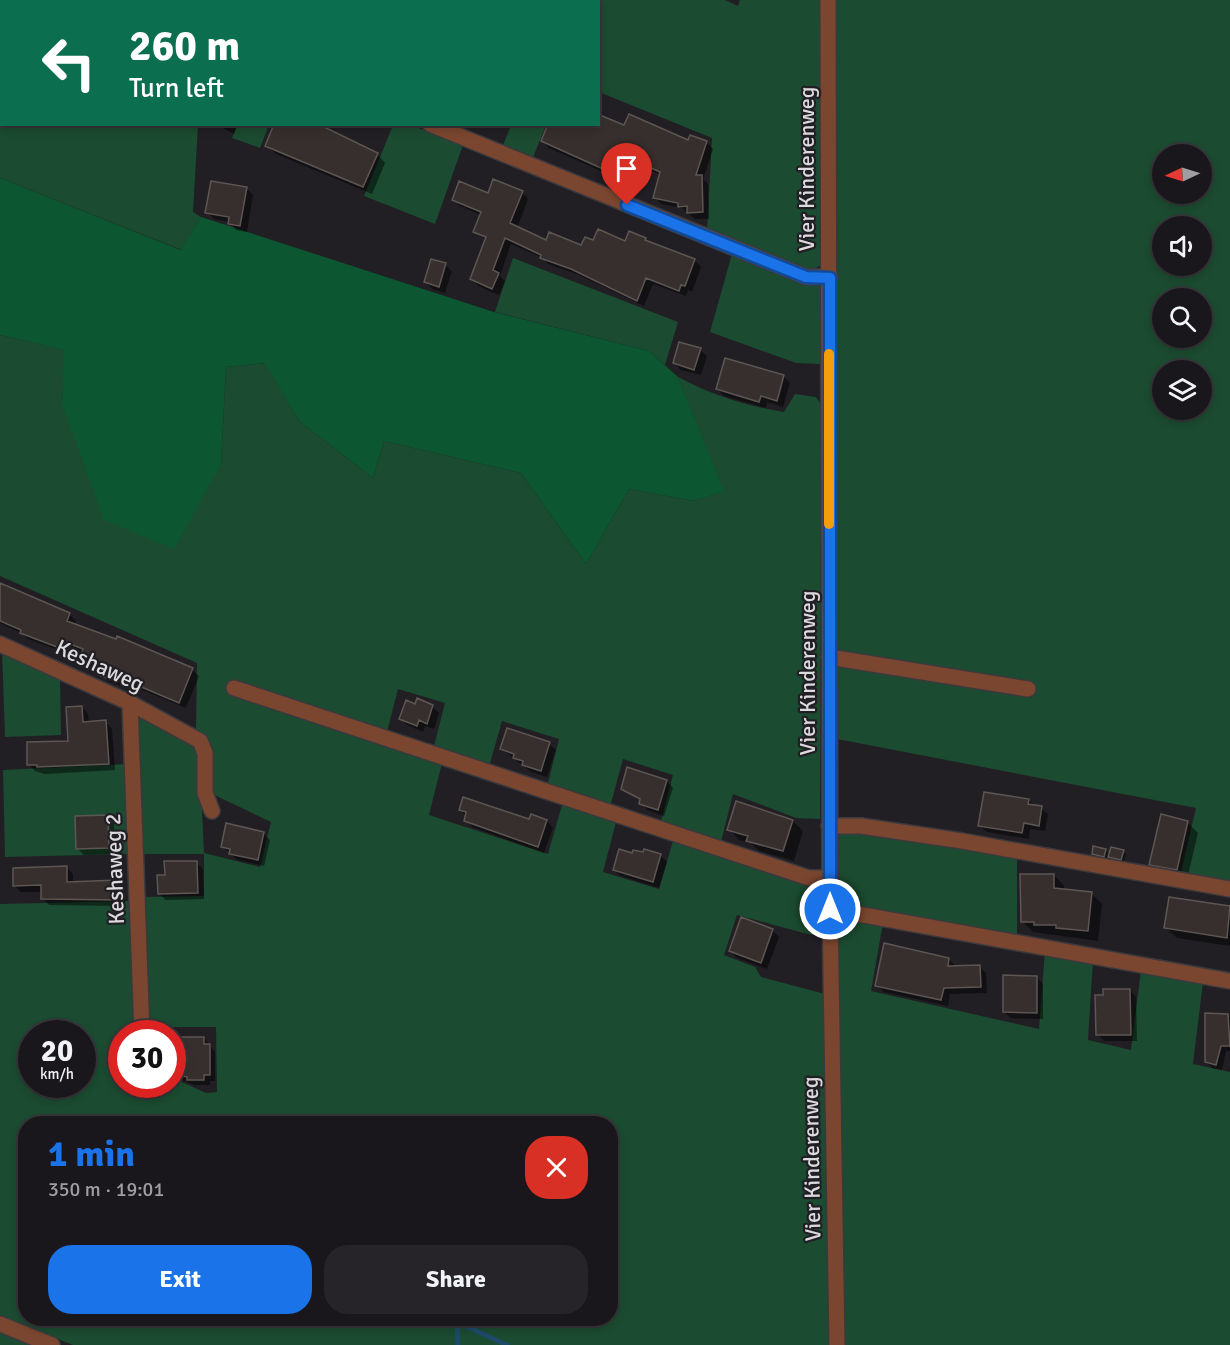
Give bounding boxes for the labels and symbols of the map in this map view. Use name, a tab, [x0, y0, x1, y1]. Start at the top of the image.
street label: Vier Kinderenweg	[793, 87, 820, 251]
pin	[601, 143, 652, 205]
north arrow	[1152, 144, 1212, 204]
street label: Vier Kinderenweg	[794, 591, 821, 755]
street label: Keshaweg	[51, 633, 148, 698]
street label: Keshaweg 2	[99, 813, 130, 925]
position arrow	[798, 877, 862, 941]
speed limit sign: 30	[108, 1020, 186, 1098]
street label: Vier Kinderenweg	[797, 1076, 826, 1242]

